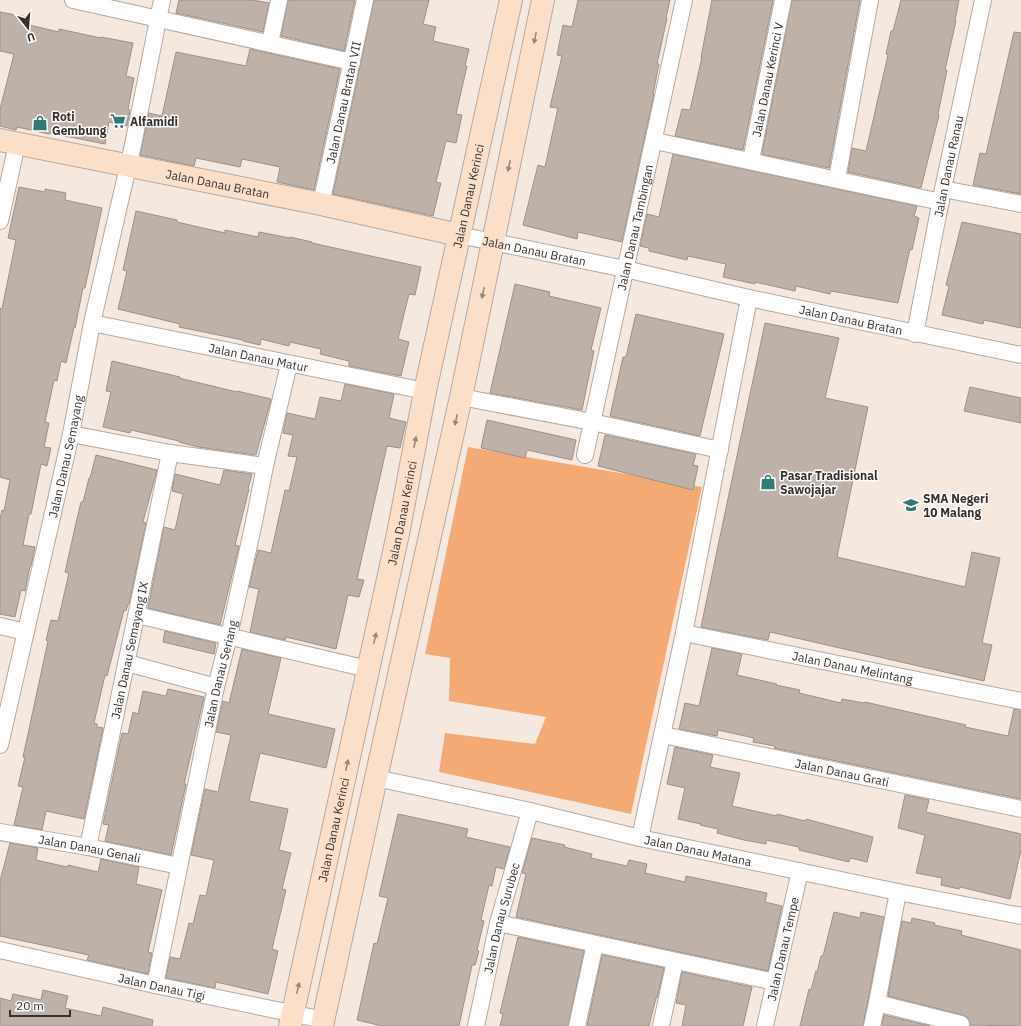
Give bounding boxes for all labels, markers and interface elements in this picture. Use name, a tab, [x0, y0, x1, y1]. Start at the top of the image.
north arrow	[8, 8, 48, 48]
street label: Jalan Danau Kerinci V	[748, 20, 786, 138]
text: U	[25, 30, 37, 45]
one-way arrow	[532, 32, 538, 44]
street label: Jalan Danau Bratan VII	[322, 39, 363, 165]
place label: Roti Gembung	[52, 109, 107, 138]
supermarket icon: Alfamidi	[109, 112, 127, 130]
shop icon: Roti Gembung	[31, 114, 49, 132]
place label: Alfamidi	[130, 114, 178, 129]
street label: Jalan Danau Ranau	[930, 114, 966, 218]
street label: Jalan Danau Kerinci	[449, 142, 487, 250]
one-way arrow	[506, 159, 512, 172]
street label: Jalan Danau Tambingan	[613, 163, 656, 292]
street label: Jalan Danau Bratan	[165, 166, 271, 201]
street label: Jalan Danau Bratan	[481, 233, 588, 268]
one-way arrow	[479, 287, 485, 299]
street label: Jalan Danau Bratan	[798, 301, 904, 338]
street label: Jalan Danau Matur	[208, 340, 310, 375]
street label: Jalan Danau Semayang	[45, 393, 86, 519]
one-way arrow	[452, 414, 458, 426]
one-way arrow	[413, 436, 419, 449]
street label: Jalan Danau Kerinci	[384, 459, 419, 567]
place label: Pasar Tradisional Sawojajar	[780, 468, 878, 497]
shop icon: Pasar Tradisional Sawojajar	[759, 473, 777, 491]
place label: SMA Negeri 10 Malang	[923, 491, 988, 520]
school or university icon: SMA Negeri 10 Malang	[902, 496, 920, 514]
street label: Jalan Danau Semayang IX	[107, 579, 151, 720]
street label: Jalan Danau Seriang	[200, 618, 240, 729]
one-way arrow	[372, 632, 378, 644]
street label: Jalan Danau Melintang	[791, 648, 915, 687]
street label: Jalan Danau Grati	[794, 755, 891, 789]
one-way arrow	[344, 759, 350, 771]
street label: Jalan Danau Kerinci	[314, 776, 352, 883]
street label: Jalan Danau Genali	[37, 831, 142, 865]
street label: Jalan Danau Matana	[643, 832, 754, 869]
street label: Jalan Danau Surubec	[480, 861, 522, 975]
street label: Jalan Danau Tempe	[763, 895, 801, 1002]
street label: Jalan Danau Tigi	[117, 969, 207, 1003]
one-way arrow	[296, 982, 302, 994]
scale bar	[10, 992, 70, 1018]
text: 20 m	[16, 998, 44, 1013]

